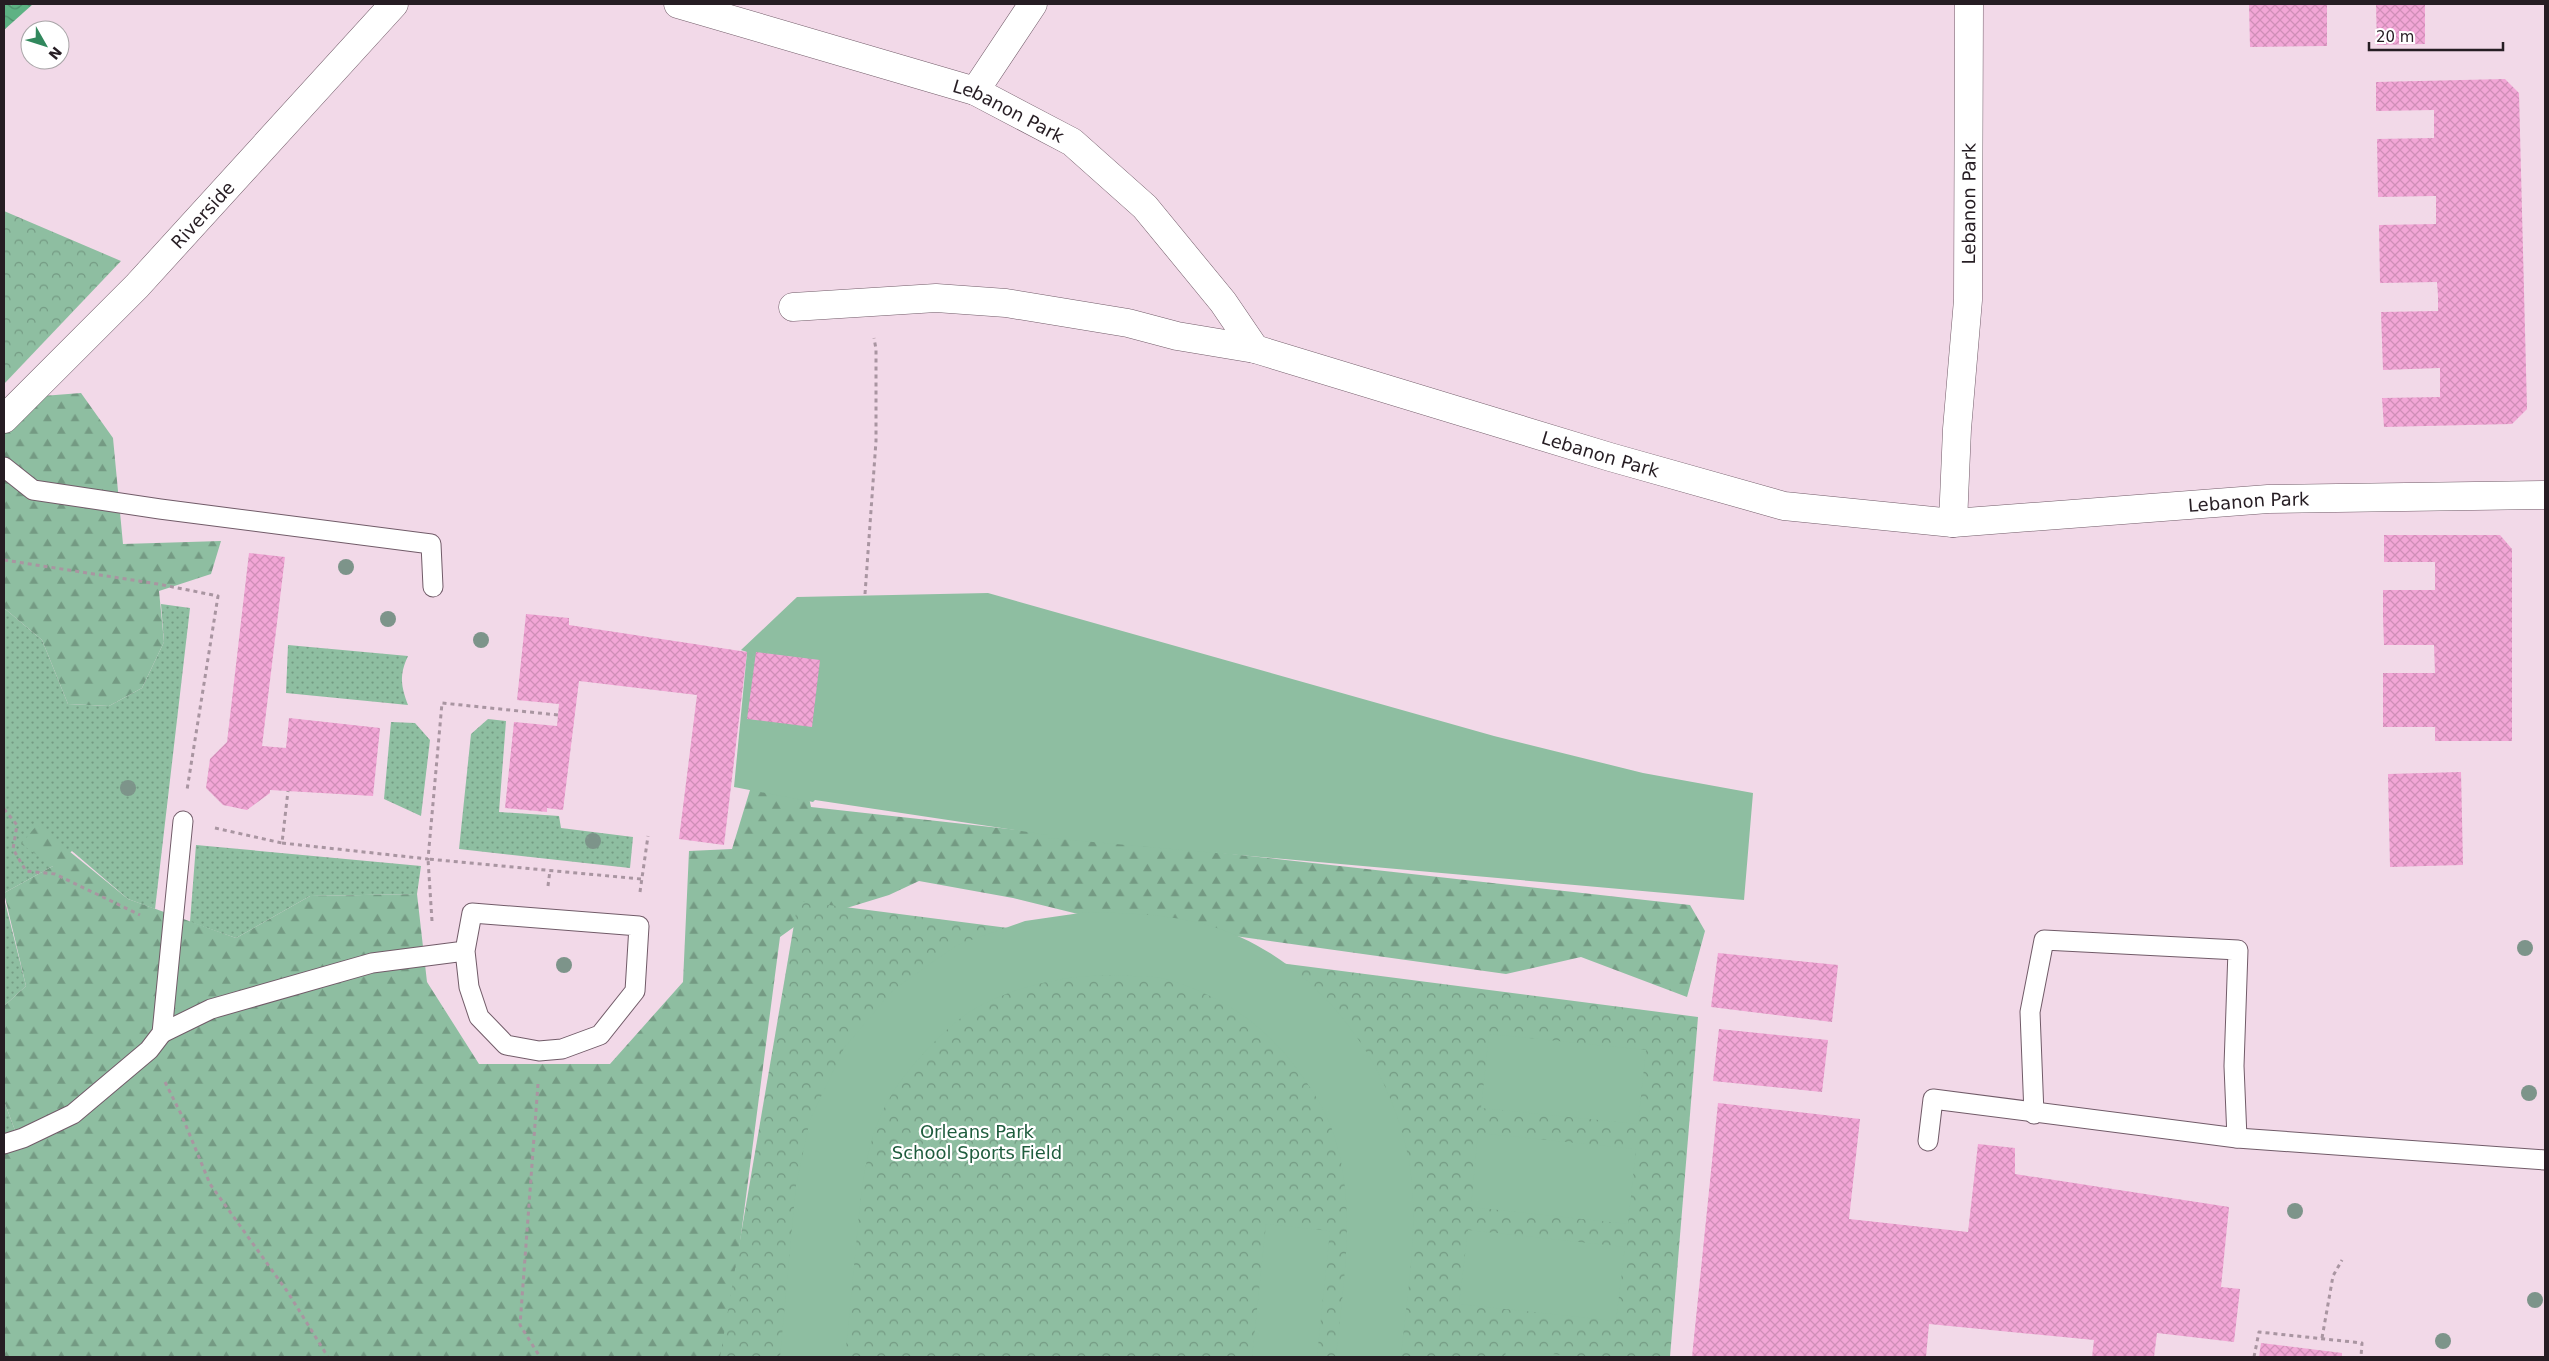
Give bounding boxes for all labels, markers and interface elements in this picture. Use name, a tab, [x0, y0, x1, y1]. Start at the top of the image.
north arrow	[20, 20, 70, 70]
scale bar	[2369, 20, 2503, 52]
text: 20 m	[2376, 28, 2414, 46]
text: N	[45, 44, 65, 63]
street label: Lebanon Park	[951, 75, 1068, 147]
street label: Lebanon Park	[1958, 142, 1979, 264]
street label: Riverside	[166, 176, 238, 252]
street label: Lebanon Park	[1539, 426, 1662, 481]
street label: Lebanon Park	[2187, 488, 2310, 516]
park label: Orleans Park School Sports Field	[892, 1121, 1062, 1163]

